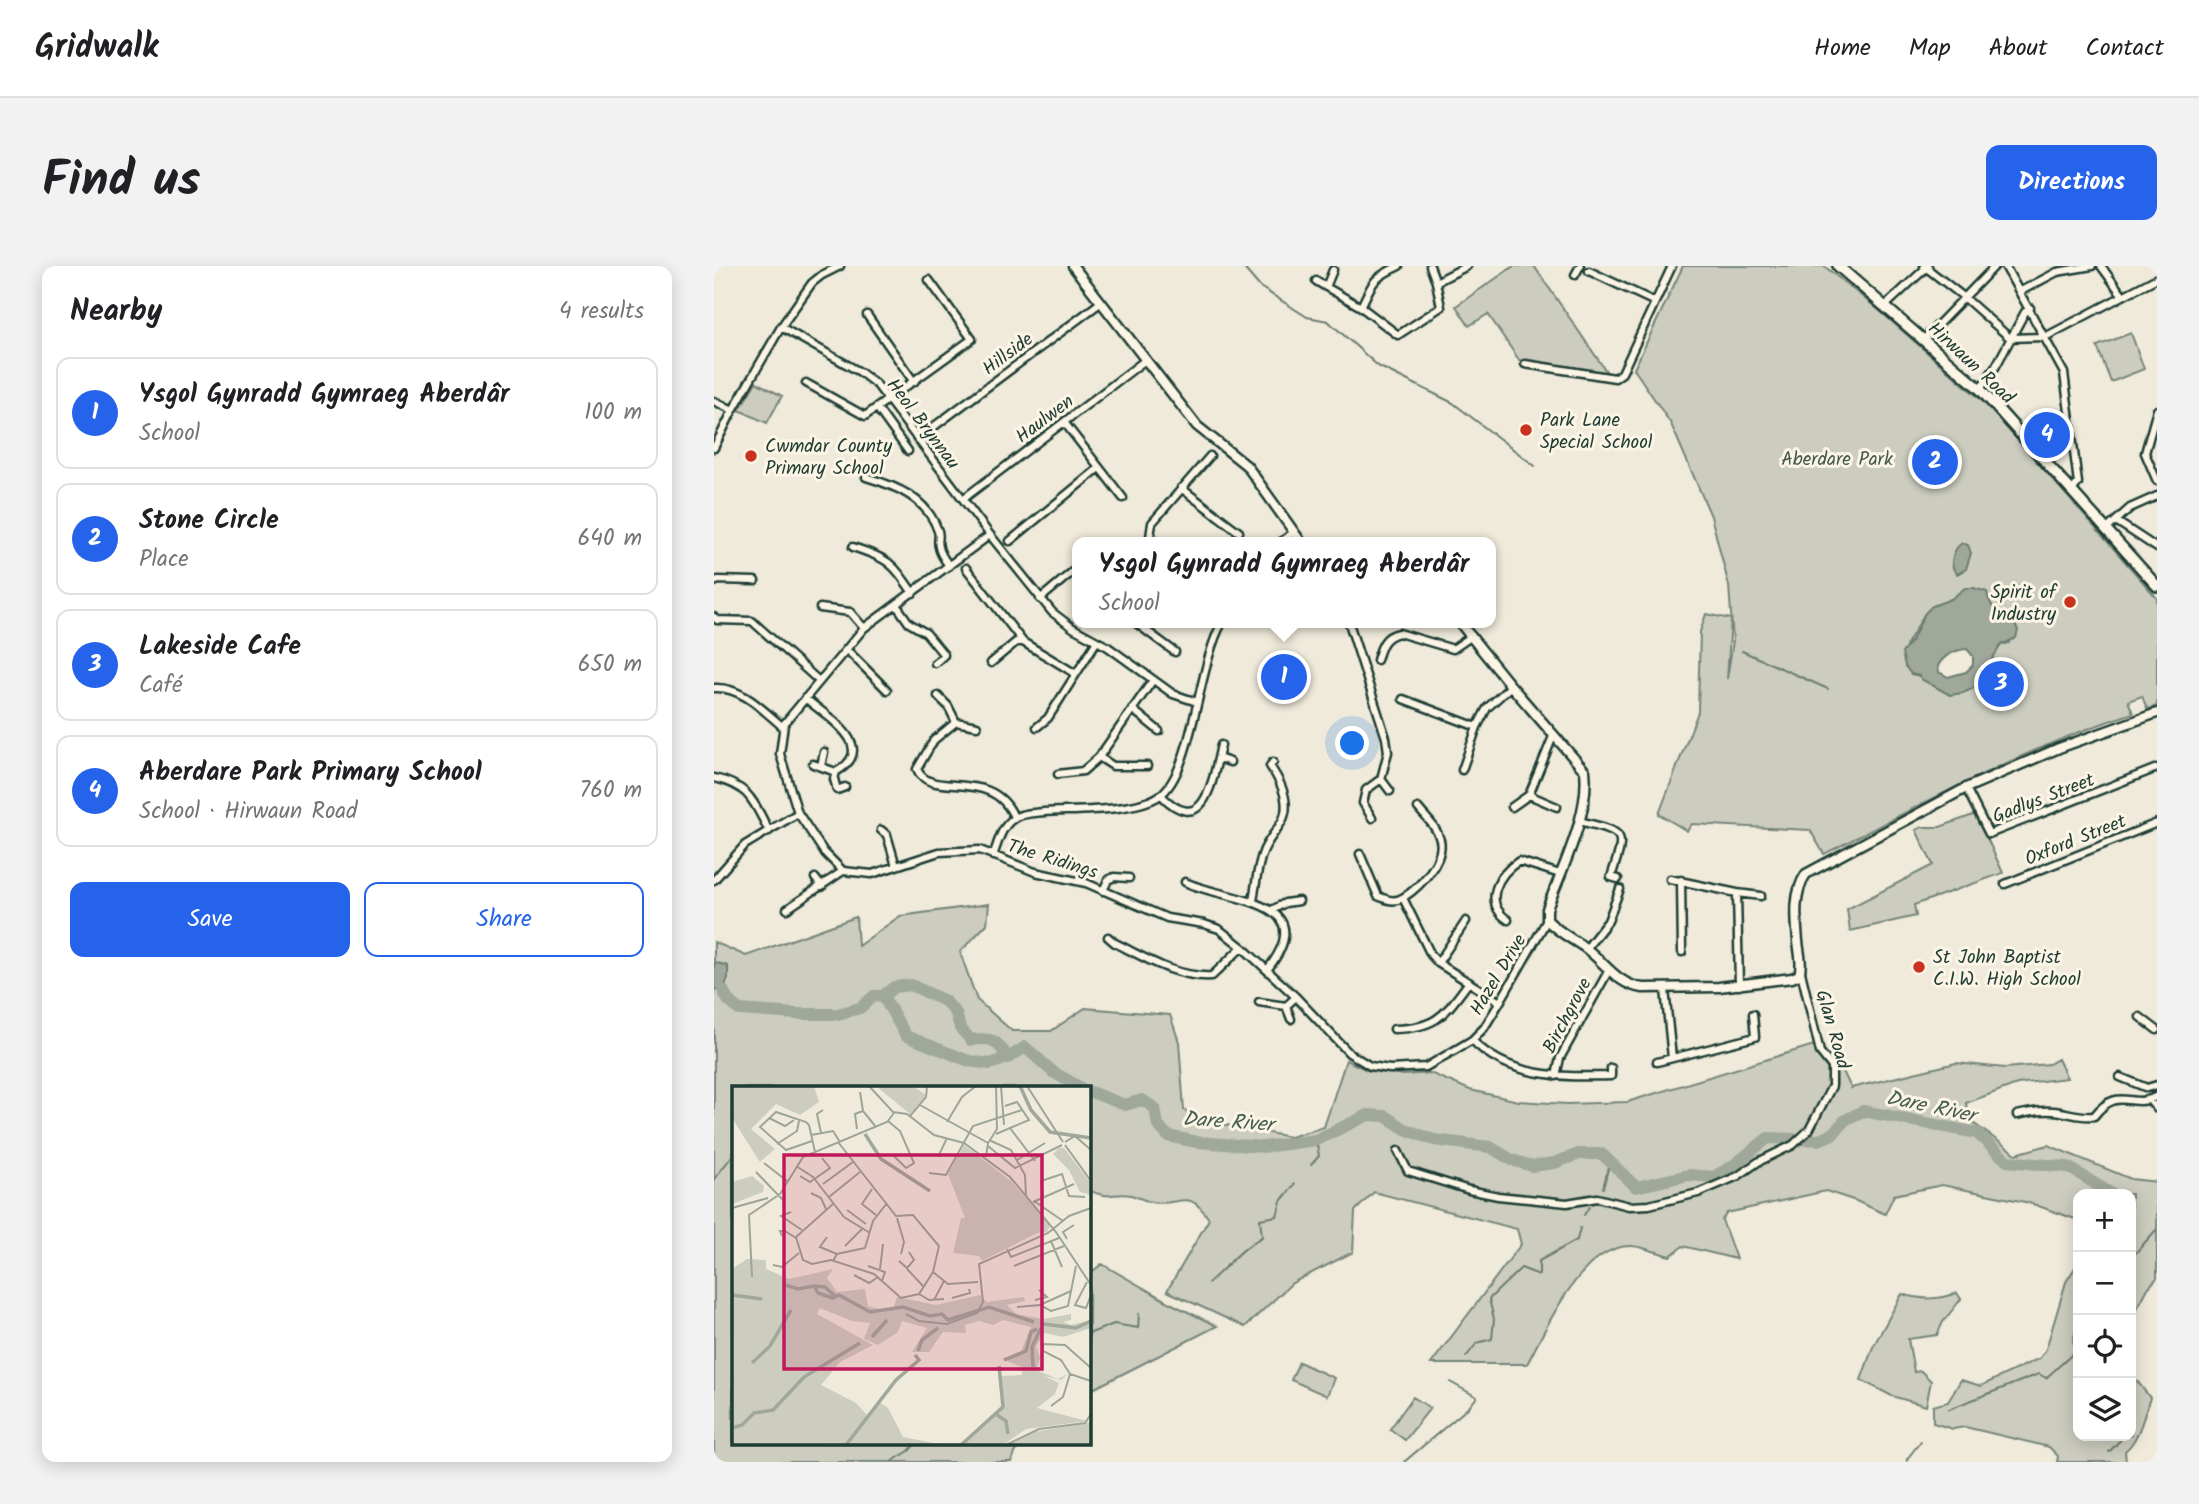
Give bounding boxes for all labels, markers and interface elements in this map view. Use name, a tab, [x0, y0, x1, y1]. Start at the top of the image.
text: Gridwalk	[35, 22, 158, 75]
text: Home	[1814, 29, 1871, 68]
text: Map	[1909, 29, 1951, 68]
text: About	[1989, 29, 2047, 68]
text: Contact	[2085, 29, 2164, 68]
text: Find us	[42, 143, 200, 221]
button: Directions	[1986, 145, 2157, 220]
text: Nearby	[70, 288, 162, 336]
text: 4 results	[559, 294, 644, 330]
street label: Hirwaun Road	[1920, 315, 2022, 412]
street label: Hillside	[976, 325, 1040, 384]
street label: Heol Brynnau	[878, 372, 967, 476]
text: Ysgol Gynradd Gymraeg Aberdâr	[139, 374, 510, 416]
street label: Haulwen	[1009, 387, 1081, 452]
text: 1	[92, 395, 98, 431]
text: 100 m	[584, 395, 642, 431]
place label: Park Lane Special School	[1540, 406, 1653, 458]
pin: 4	[2024, 409, 2070, 461]
text: School	[139, 416, 200, 452]
marker: Park Lane Special School	[1518, 422, 1534, 438]
place label: Cwmdar County Primary School	[765, 432, 893, 484]
pin: 2	[1912, 436, 1958, 488]
park label: Aberdare Park	[1781, 445, 1893, 475]
marker: Cwmdar County Primary School	[743, 448, 759, 464]
text: Stone Circle	[139, 500, 279, 542]
text: 2	[88, 521, 102, 557]
text: 640 m	[578, 521, 642, 557]
popup	[1072, 537, 1496, 628]
text: Place	[139, 542, 189, 578]
text: Ysgol Gynradd Gymraeg Aberdâr	[1099, 544, 1469, 586]
place label: Spirit of Industry	[1991, 578, 2058, 630]
text: School	[1099, 586, 1160, 622]
marker: Spirit of Industry	[2062, 594, 2078, 610]
text: Lakeside Cafe	[139, 626, 301, 668]
text: 3	[89, 647, 101, 683]
text: 650 m	[578, 647, 642, 683]
pin: 1	[1261, 651, 1307, 703]
pin: 3	[1978, 658, 2024, 710]
text: Café	[139, 668, 182, 704]
your location	[1335, 726, 1369, 760]
text: Aberdare Park Primary School	[139, 752, 482, 794]
street label: Gadlys Street	[1988, 765, 2100, 832]
text: 4	[89, 773, 101, 809]
text: 760 m	[580, 773, 642, 809]
text: School · Hirwaun Road	[139, 794, 358, 830]
street label: Oxford Street	[2020, 807, 2132, 875]
street label: The Ridings	[1003, 832, 1101, 888]
button: Save	[70, 882, 350, 957]
button: Share	[364, 882, 644, 957]
street label: Hazel Drive	[1463, 928, 1535, 1022]
place label: St John Baptist C.I.W. High School	[1933, 943, 2081, 995]
marker: St John Baptist C.I.W. High School	[1911, 959, 1927, 975]
street label: Birchgrove	[1535, 972, 1600, 1059]
street label: Glan Road	[1806, 986, 1858, 1073]
water label: Dare River	[1883, 1082, 1982, 1134]
inset map	[732, 1086, 1090, 1444]
water label: Dare River	[1181, 1103, 1278, 1142]
map controls	[2073, 1189, 2136, 1441]
button: +	[2073, 1189, 2136, 1252]
button: −	[2073, 1252, 2136, 1315]
button: locate	[2073, 1315, 2136, 1378]
button: layers	[2073, 1378, 2136, 1441]

